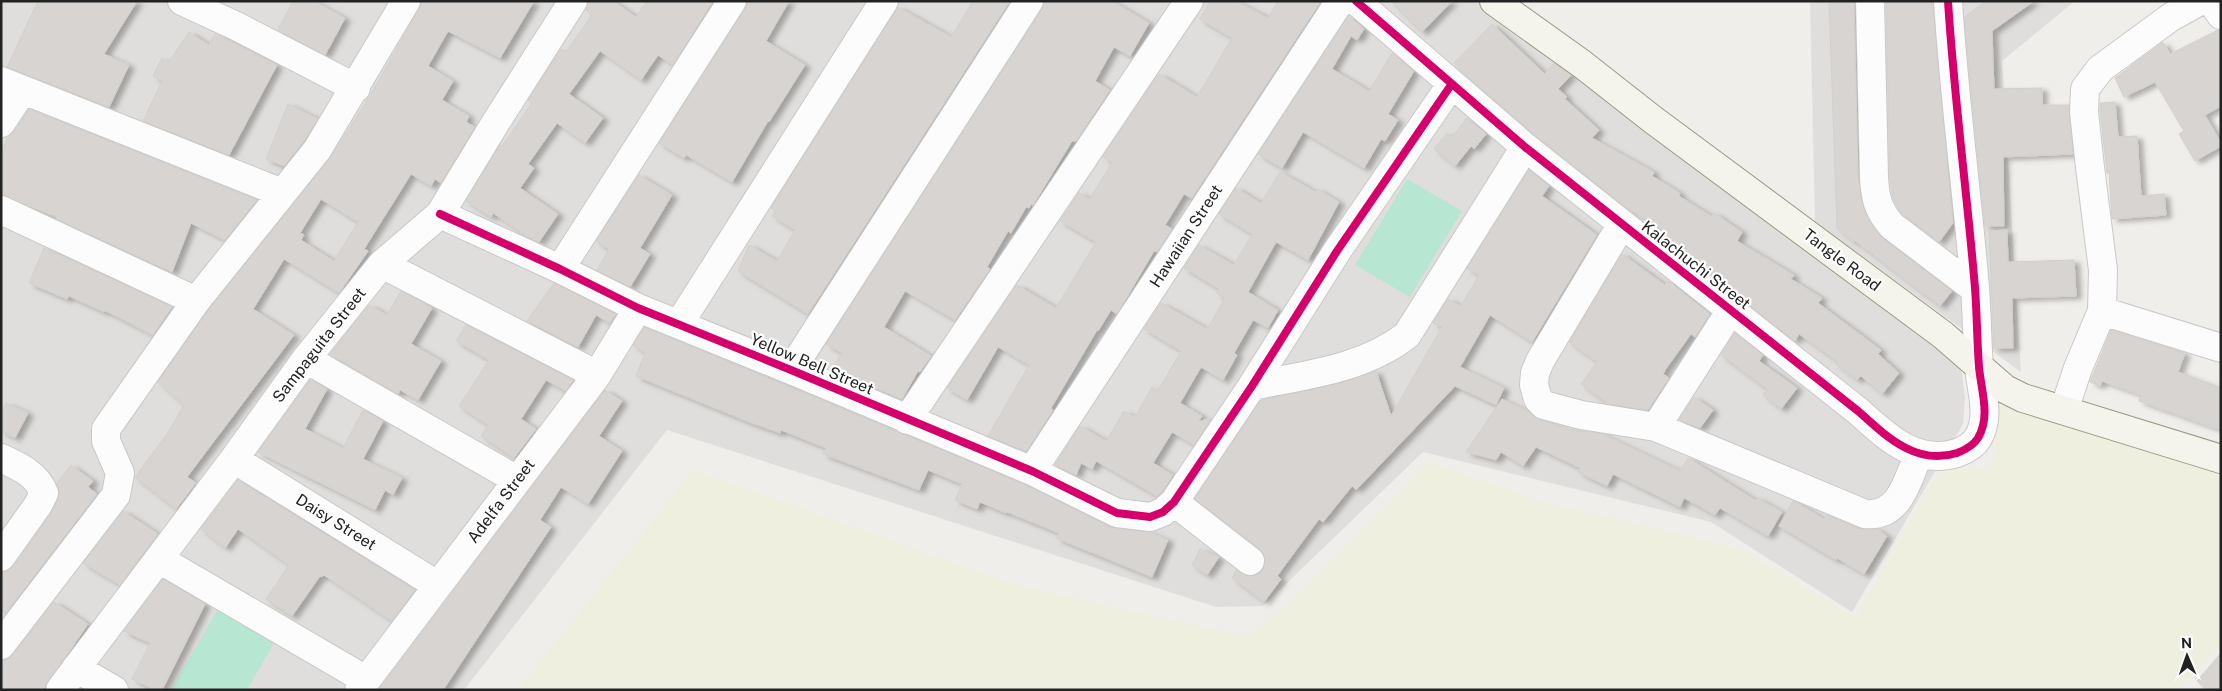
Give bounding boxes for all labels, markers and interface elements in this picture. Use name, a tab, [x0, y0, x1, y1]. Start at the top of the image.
street label: Hawaiian Street	[1146, 181, 1226, 291]
street label: Kalachuchi Street	[1638, 217, 1754, 313]
street label: Tangle Road	[1800, 225, 1884, 295]
street label: Sampaguita Street	[268, 284, 370, 406]
street label: Yellow Bell Street	[748, 329, 876, 399]
street label: Adelfa Street	[463, 455, 539, 547]
street label: Daisy Street	[292, 490, 380, 554]
north arrow	[2162, 631, 2212, 681]
text: N	[2181, 635, 2192, 651]

